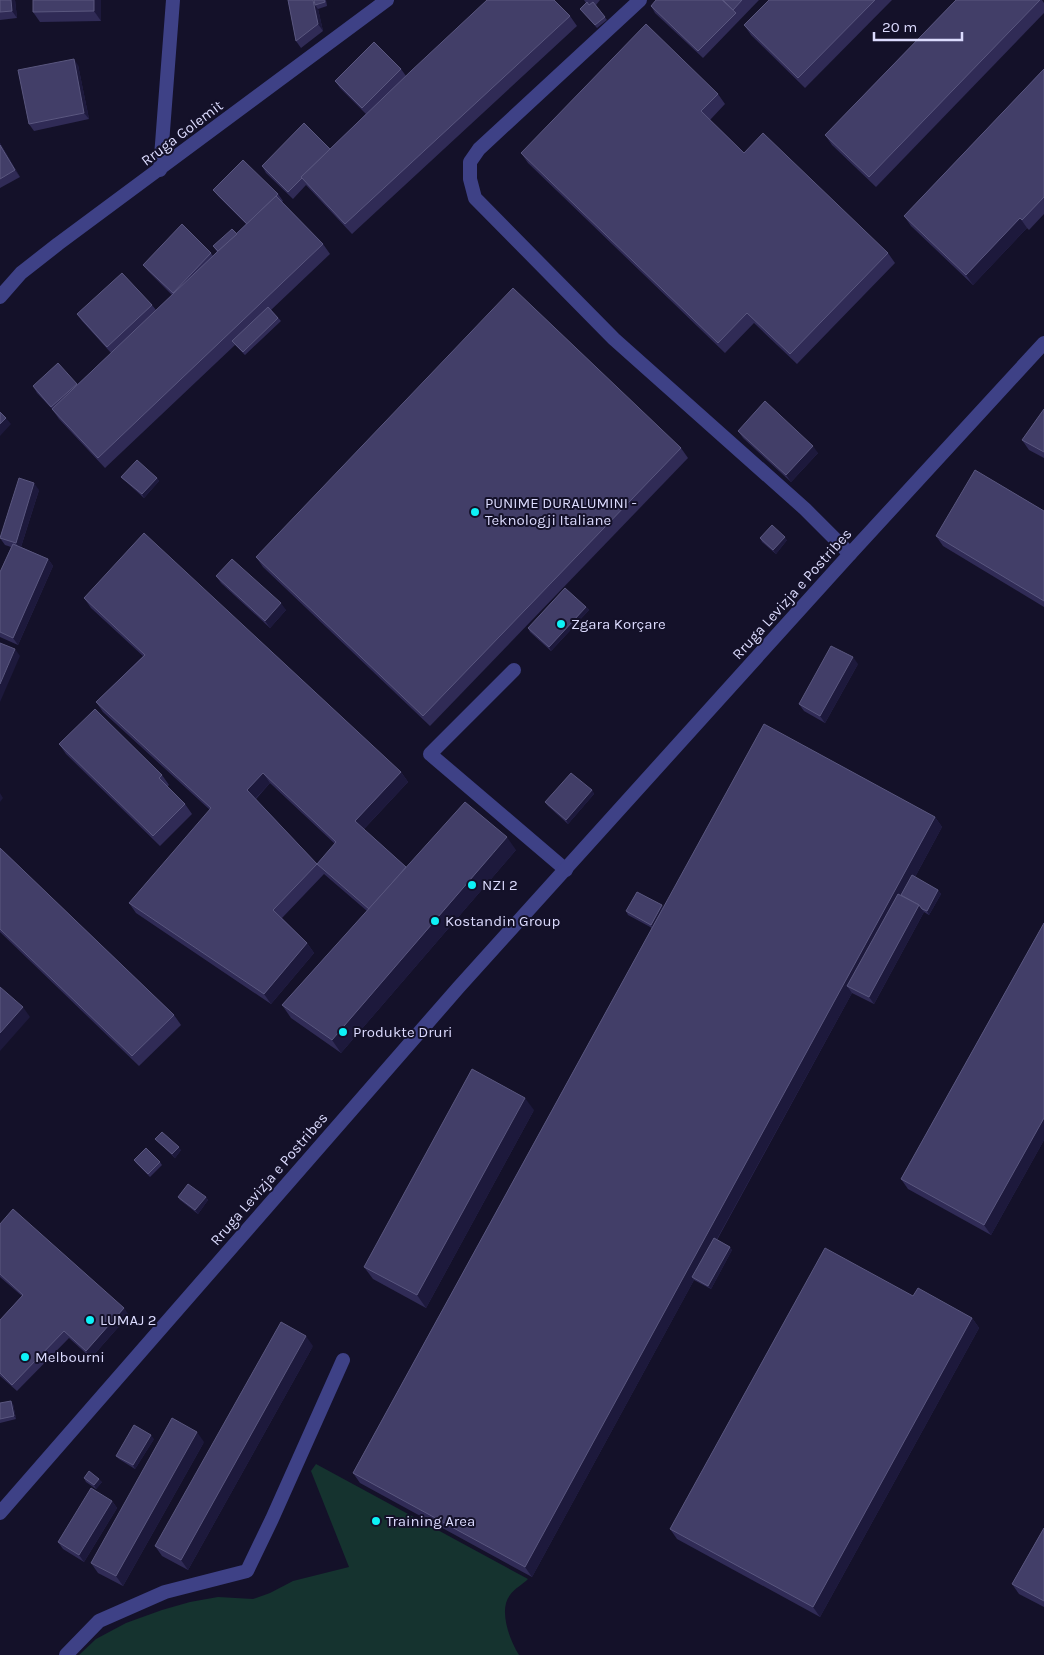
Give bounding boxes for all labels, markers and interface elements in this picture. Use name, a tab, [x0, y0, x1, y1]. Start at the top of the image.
scale bar	[874, 10, 962, 42]
text: 20 m	[882, 18, 917, 36]
street label: Rruga Golemit	[137, 96, 227, 170]
place label: PUNIME DURALUMINI - Teknologji Italiane	[485, 494, 637, 529]
marker: PUNIME DURALUMINI - Teknologji Italiane	[469, 506, 481, 518]
street label: Rruga Levizja e Postribes	[728, 525, 856, 663]
place label: Zgara Korçare	[571, 615, 666, 633]
marker: Zgara Korçare	[555, 618, 567, 630]
place label: NZI 2	[482, 876, 518, 894]
marker: NZI 2	[466, 879, 478, 891]
place label: Kostandin Group	[445, 912, 560, 930]
marker: Kostandin Group	[429, 915, 441, 927]
place label: Produkte Druri	[353, 1023, 453, 1041]
marker: Produkte Druri	[337, 1026, 349, 1038]
street label: Rruga Levizja e Postribes	[206, 1109, 332, 1249]
place label: LUMAJ 2	[100, 1311, 156, 1329]
marker: LUMAJ 2	[84, 1314, 96, 1326]
place label: Melbourni	[35, 1348, 105, 1366]
marker: Melbourni	[19, 1351, 31, 1363]
place label: Training Area	[386, 1512, 475, 1530]
marker: Training Area	[370, 1515, 382, 1527]

